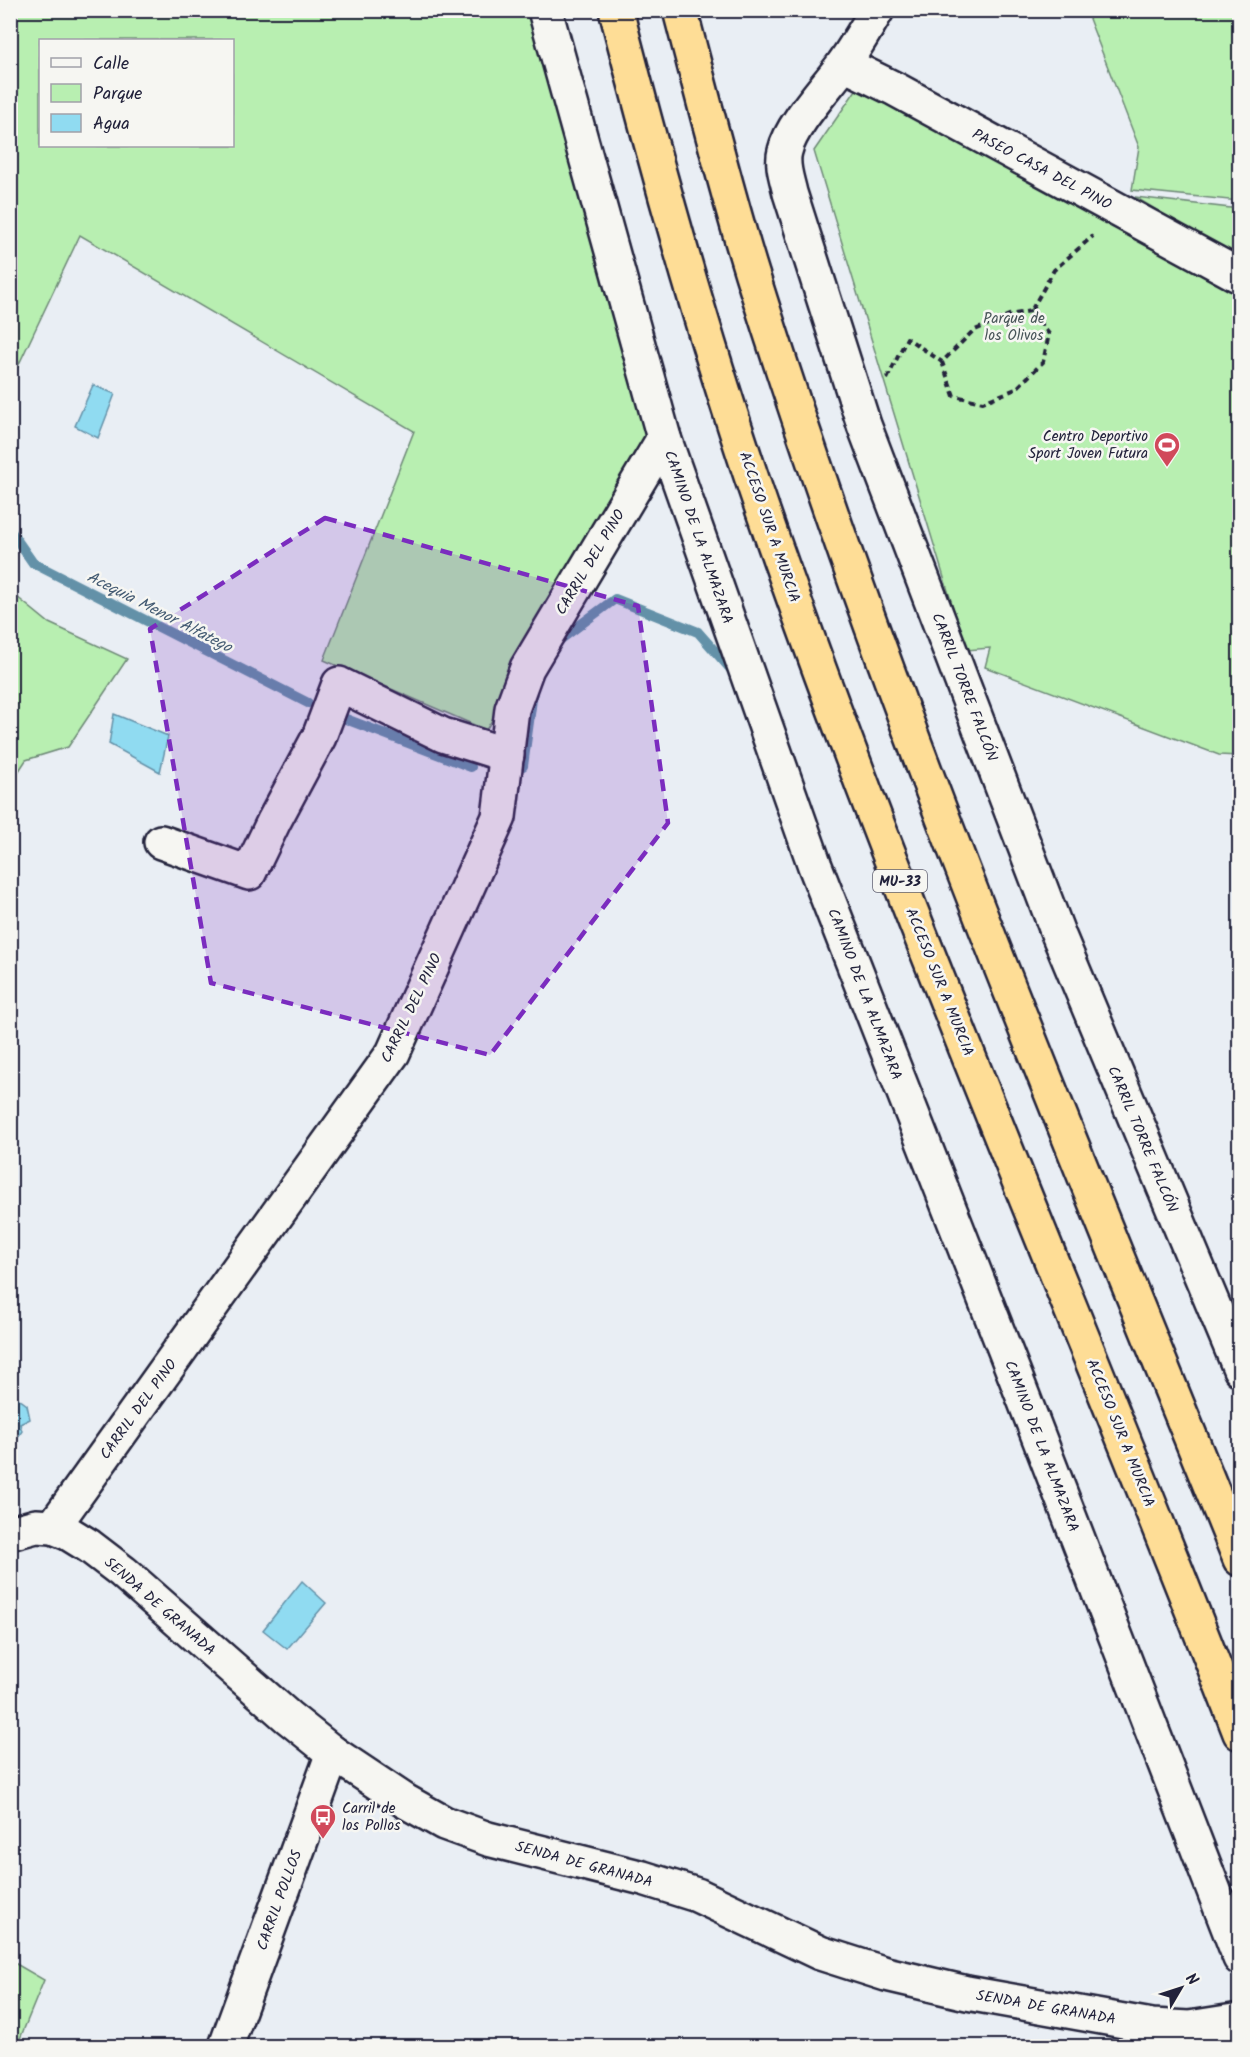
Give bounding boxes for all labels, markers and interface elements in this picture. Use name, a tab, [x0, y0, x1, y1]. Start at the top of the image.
legend	[39, 39, 234, 147]
text: Calle	[93, 50, 129, 79]
text: Parque	[93, 80, 142, 109]
text: Agua	[93, 110, 130, 139]
street label: PASEO CASA DEL PINO	[967, 123, 1116, 217]
park label: Parque de los Olivos	[983, 307, 1045, 348]
place label: Centro Deportivo Sport Joven Futura	[1028, 425, 1148, 466]
sports icon: Centro Deportivo Sport Joven Futura	[1152, 430, 1182, 468]
street label: CAMINO DE LA ALMAZARA	[657, 447, 739, 627]
street label: ACCESO SUR A MURCIA	[732, 449, 806, 606]
street label: CARRIL DEL PINO	[550, 505, 632, 620]
water label: Acequia Menor Alfatego	[82, 565, 238, 661]
street label: CARRIL TORRE FALCÓN	[925, 610, 1003, 765]
road number: MU-33	[873, 870, 927, 892]
street label: CAMINO DE LA ALMAZARA	[820, 905, 908, 1084]
street label: ACCESO SUR A MURCIA	[898, 905, 980, 1060]
street label: CARRIL DEL PINO	[375, 950, 449, 1067]
street label: CARRIL TORRE FALCÓN	[1100, 1062, 1184, 1217]
street label: CARRIL DEL PINO	[94, 1354, 184, 1465]
street label: ACCESO SUR A MURCIA	[1079, 1356, 1161, 1511]
street label: CAMINO DE LA ALMAZARA	[997, 1357, 1085, 1536]
street label: SENDA DE GRANADA	[98, 1551, 221, 1662]
place label: Carril de los Pollos	[342, 1797, 401, 1838]
bus stop icon: Carril de los Pollos	[308, 1802, 338, 1840]
street label: SENDA DE GRANADA	[512, 1835, 655, 1895]
street label: CARRIL POLLOS	[251, 1847, 309, 1954]
north arrow	[1151, 1958, 1211, 2018]
text: N	[1179, 1968, 1204, 1991]
street label: SENDA DE GRANADA	[974, 1984, 1117, 2032]

